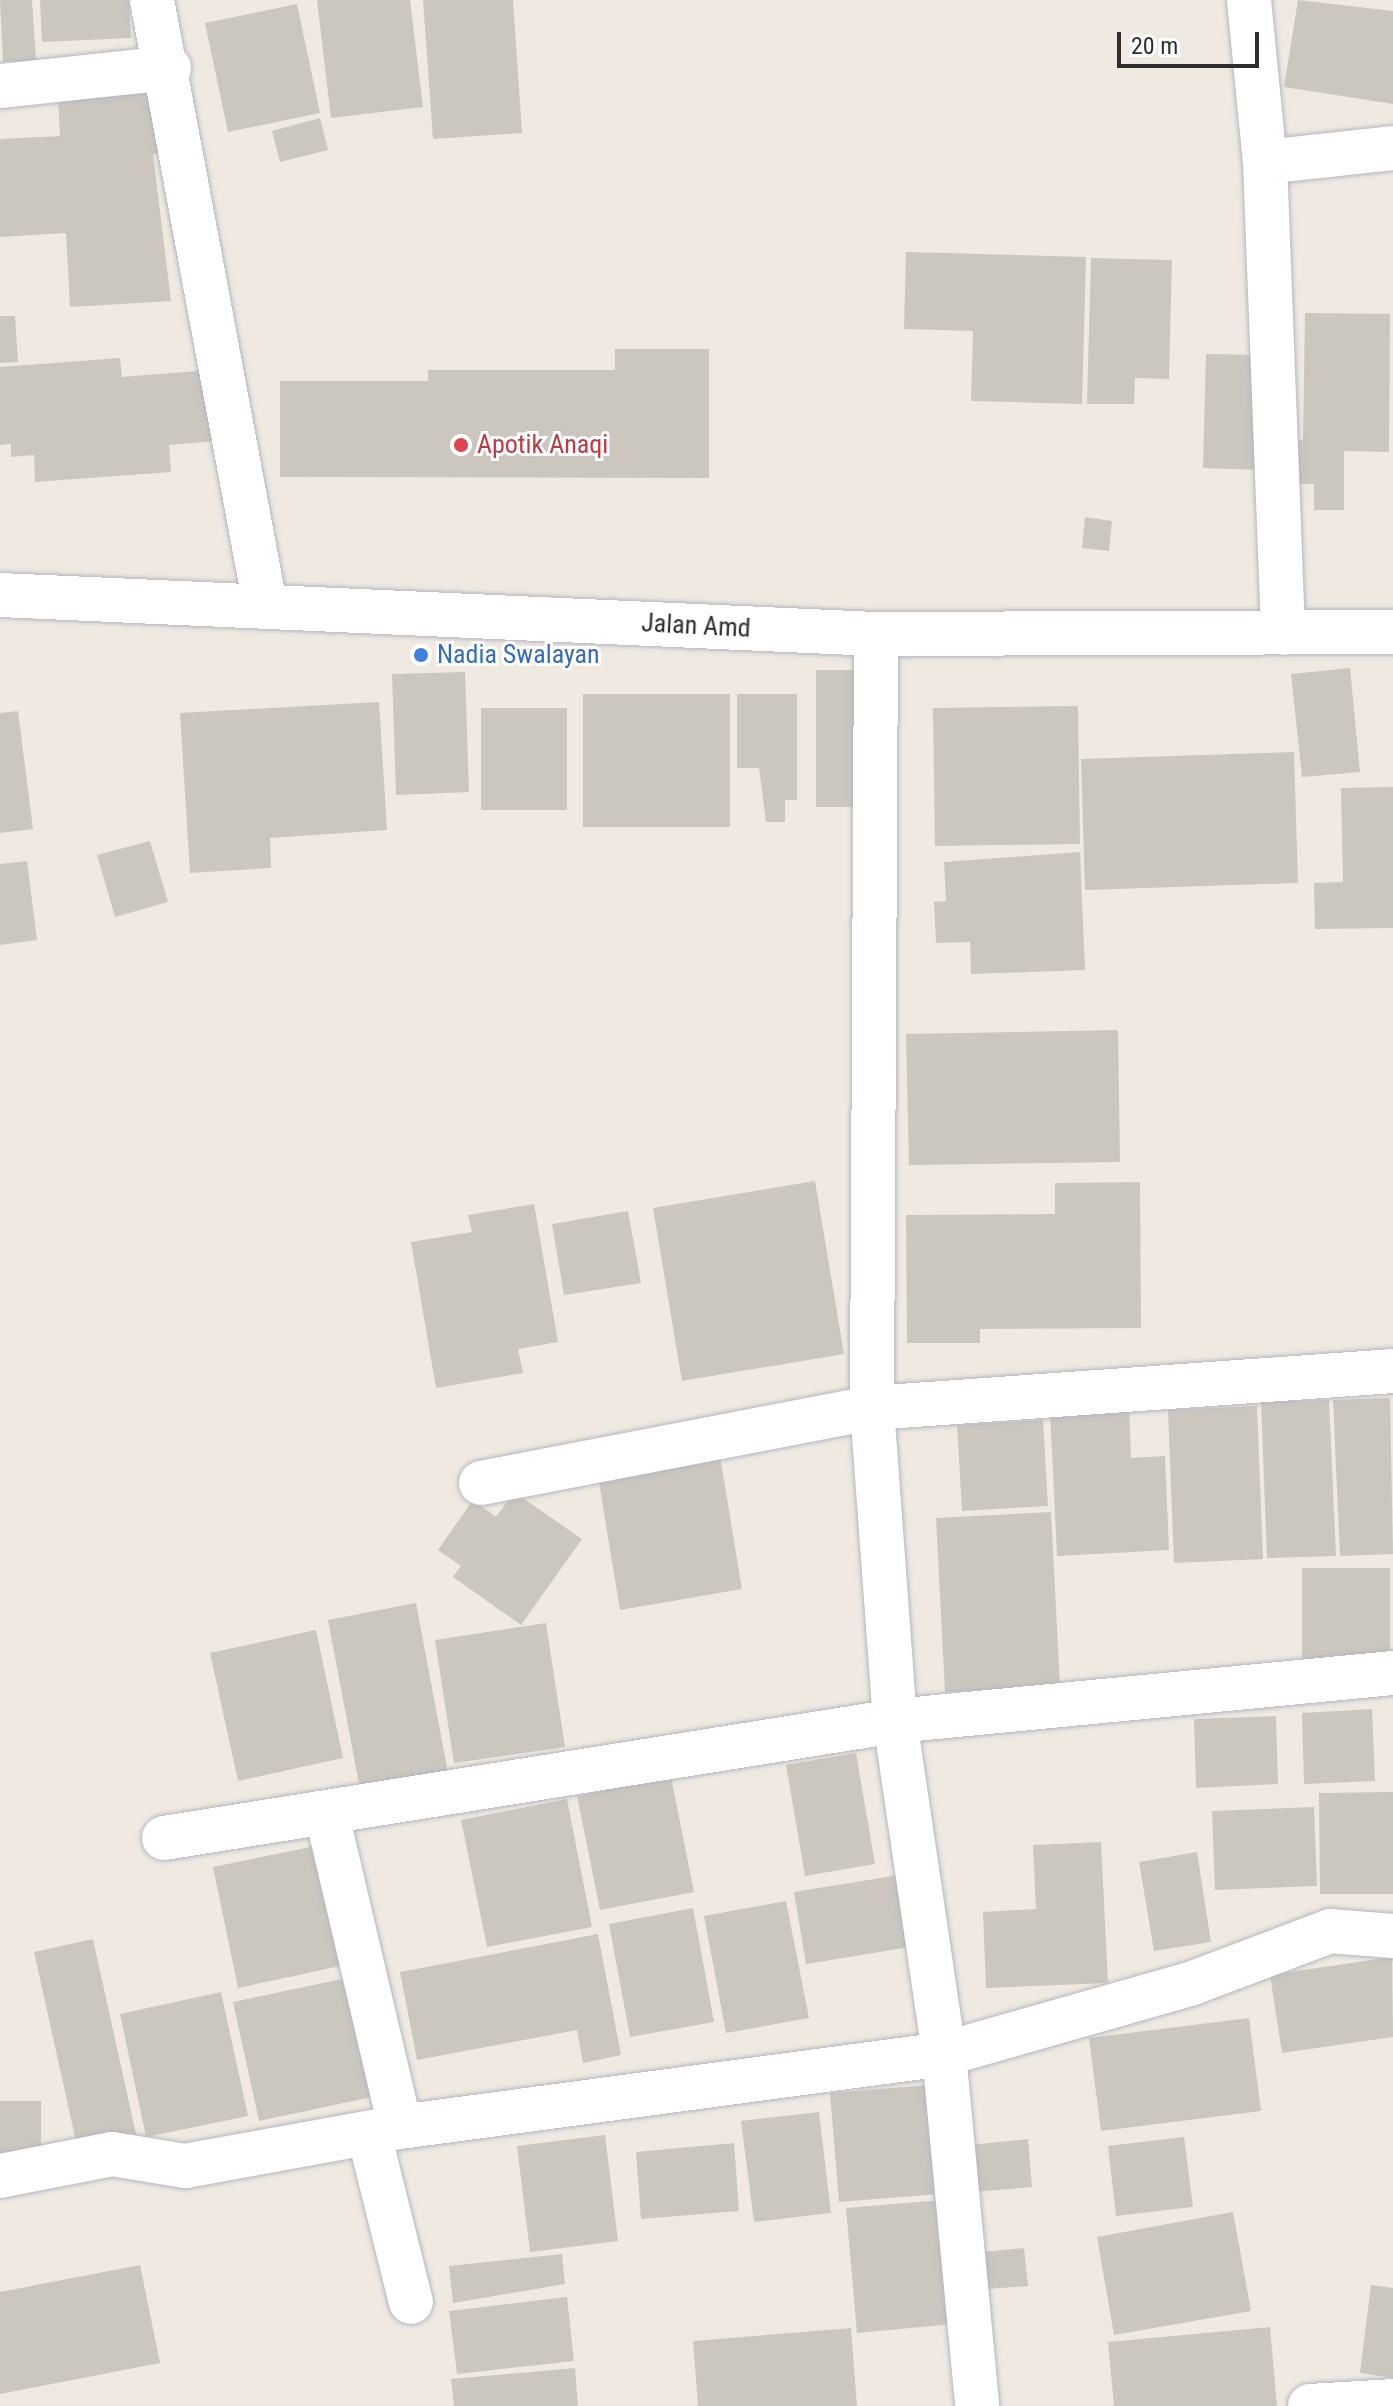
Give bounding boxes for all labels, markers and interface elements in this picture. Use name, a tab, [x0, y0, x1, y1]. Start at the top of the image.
scale bar	[1121, 16, 1263, 66]
text: 20 m	[1131, 32, 1178, 60]
place label: Apotik Anaqi	[477, 429, 608, 461]
marker: Apotik Anaqi	[452, 436, 470, 454]
street label: Jalan Amd	[641, 608, 751, 644]
place label: Nadia Swalayan	[437, 639, 600, 671]
marker: Nadia Swalayan	[412, 646, 430, 664]

